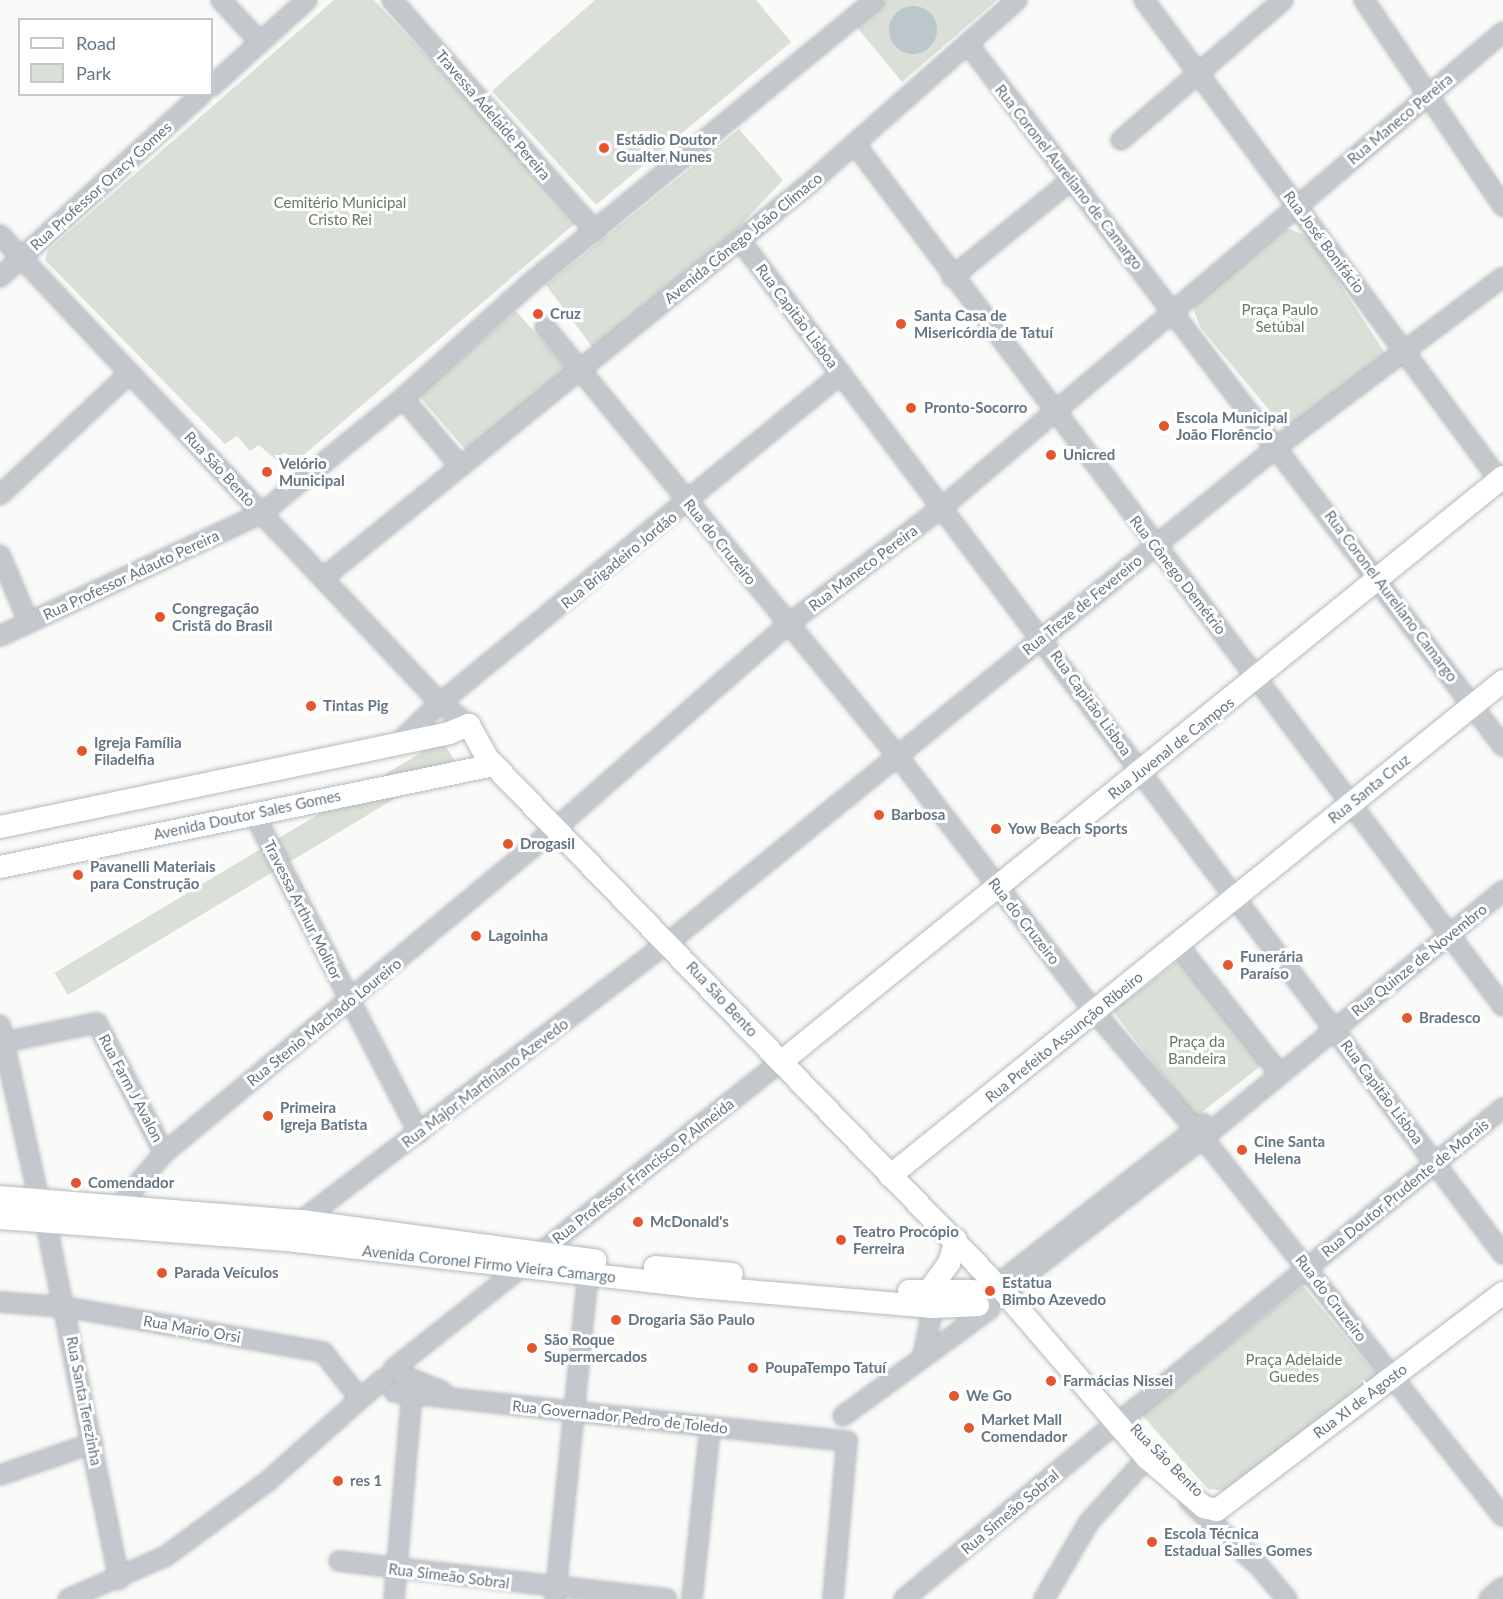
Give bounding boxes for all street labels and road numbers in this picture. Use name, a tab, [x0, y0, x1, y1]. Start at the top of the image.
street label: Travessa Adelaide Pereira	[432, 46, 554, 184]
street label: Rua Maneco Pereira	[1344, 70, 1456, 168]
street label: Rua Coronel Aureliano de Camargo	[991, 81, 1147, 273]
street label: Rua Professor Oracy Gomes	[26, 118, 176, 254]
street label: Avenida Cônego João Climaco	[660, 169, 826, 307]
street label: Rua José Bonifácio	[1280, 187, 1368, 297]
street label: Rua Capitão Lisboa	[752, 260, 842, 372]
street label: Rua São Bento	[181, 428, 259, 510]
street label: Rua do Cruzeiro	[680, 495, 760, 589]
street label: Rua Coronel Aureliano Camargo	[1321, 507, 1461, 685]
street label: Rua Brigadeiro Jordão	[557, 508, 681, 612]
street label: Rua Cônego Demétrio	[1126, 512, 1230, 638]
street label: Rua Maneco Pereira	[805, 521, 921, 615]
street label: Rua Professor Adauto Pereira	[40, 526, 222, 624]
street label: Rua Treze de Fevereiro	[1018, 551, 1146, 659]
street label: Rua Capitão Lisboa	[1047, 647, 1135, 759]
street label: Rua Juvenal de Campos	[1104, 693, 1238, 803]
street label: Rua Santa Cruz	[1325, 751, 1413, 827]
street label: Avenida Doutor Sales Gomes	[152, 786, 342, 844]
street label: Travessa Arthur Molitor	[260, 837, 346, 983]
street label: Rua do Cruzeiro	[985, 874, 1063, 968]
street label: Rua Quinze de Novembro	[1348, 900, 1490, 1020]
street label: Rua Stenio Machado Loureiro	[243, 954, 405, 1090]
street label: Rua São Bento	[683, 958, 761, 1040]
street label: Rua Prefeito Assunção Ribeiro	[981, 968, 1147, 1106]
street label: Rua Major Martiniano Azevedo	[398, 1014, 572, 1152]
street label: Rua Farm J Avalon	[95, 1031, 167, 1145]
street label: Rua Capitão Lisboa	[1337, 1036, 1427, 1148]
street label: Rua Professor Francisco P Almeida	[548, 1094, 738, 1248]
street label: Rua Doutor Prudente de Morais	[1318, 1115, 1492, 1261]
street label: Avenida Coronel Firmo Vieira Camargo	[361, 1242, 617, 1286]
street label: Rua do Cruzeiro	[1292, 1251, 1370, 1345]
street label: Rua Mario Orsi	[142, 1312, 242, 1346]
street label: Rua Santa Terezinha	[63, 1335, 105, 1467]
street label: Rua XI de Agosto	[1309, 1360, 1411, 1442]
street label: Rua Governador Pedro de Toledo	[511, 1397, 729, 1437]
street label: Rua São Bento	[1127, 1420, 1207, 1500]
street label: Rua Simeão Sobral	[958, 1466, 1062, 1558]
street label: Rua Simeão Sobral	[387, 1560, 511, 1592]

